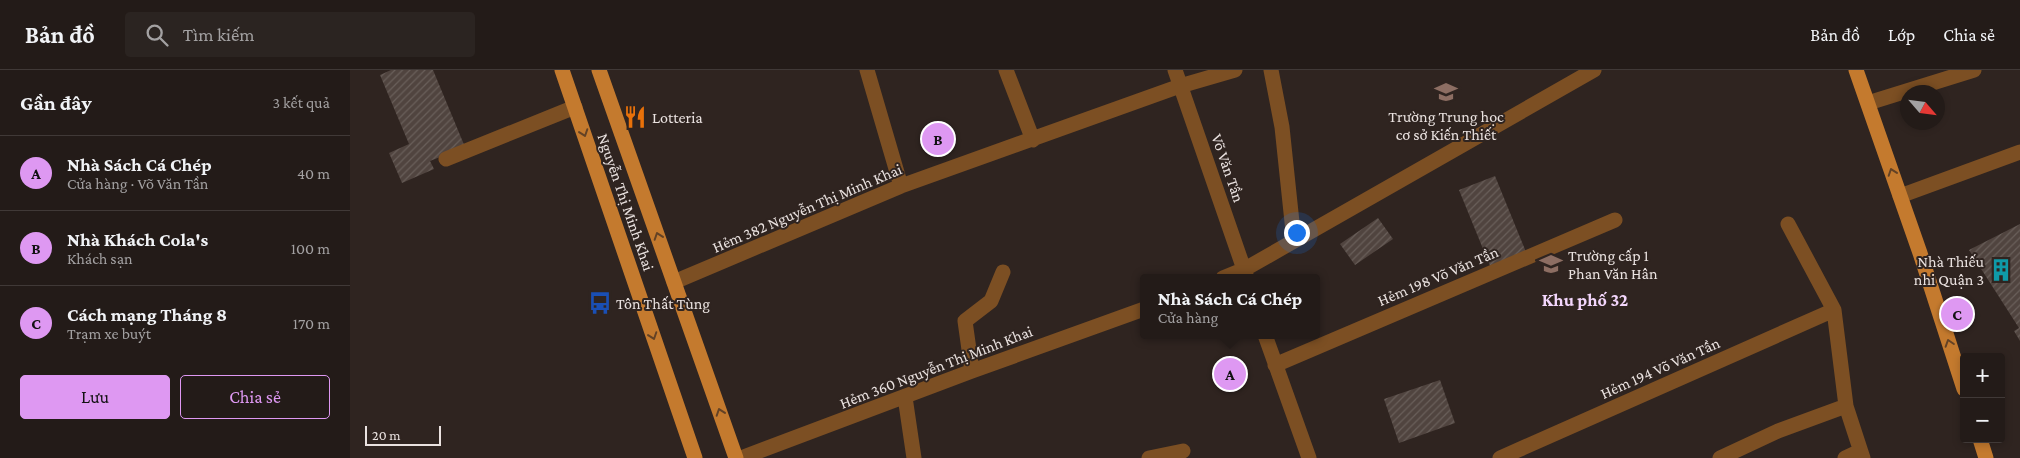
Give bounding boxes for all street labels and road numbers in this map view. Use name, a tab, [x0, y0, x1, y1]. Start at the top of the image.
street label: Nguyễn Thị Minh Khai	[594, 131, 657, 273]
street label: Võ Văn Tần	[1208, 132, 1248, 205]
street label: Hẻm 382 Nguyễn Thị Minh Khai	[710, 160, 905, 257]
street label: Hẻm 198 Võ Văn Tần	[1375, 243, 1501, 309]
street label: Hẻm 360 Nguyễn Thị Minh Khai	[837, 322, 1035, 413]
street label: Hẻm 194 Võ Văn Tần	[1598, 334, 1723, 402]

